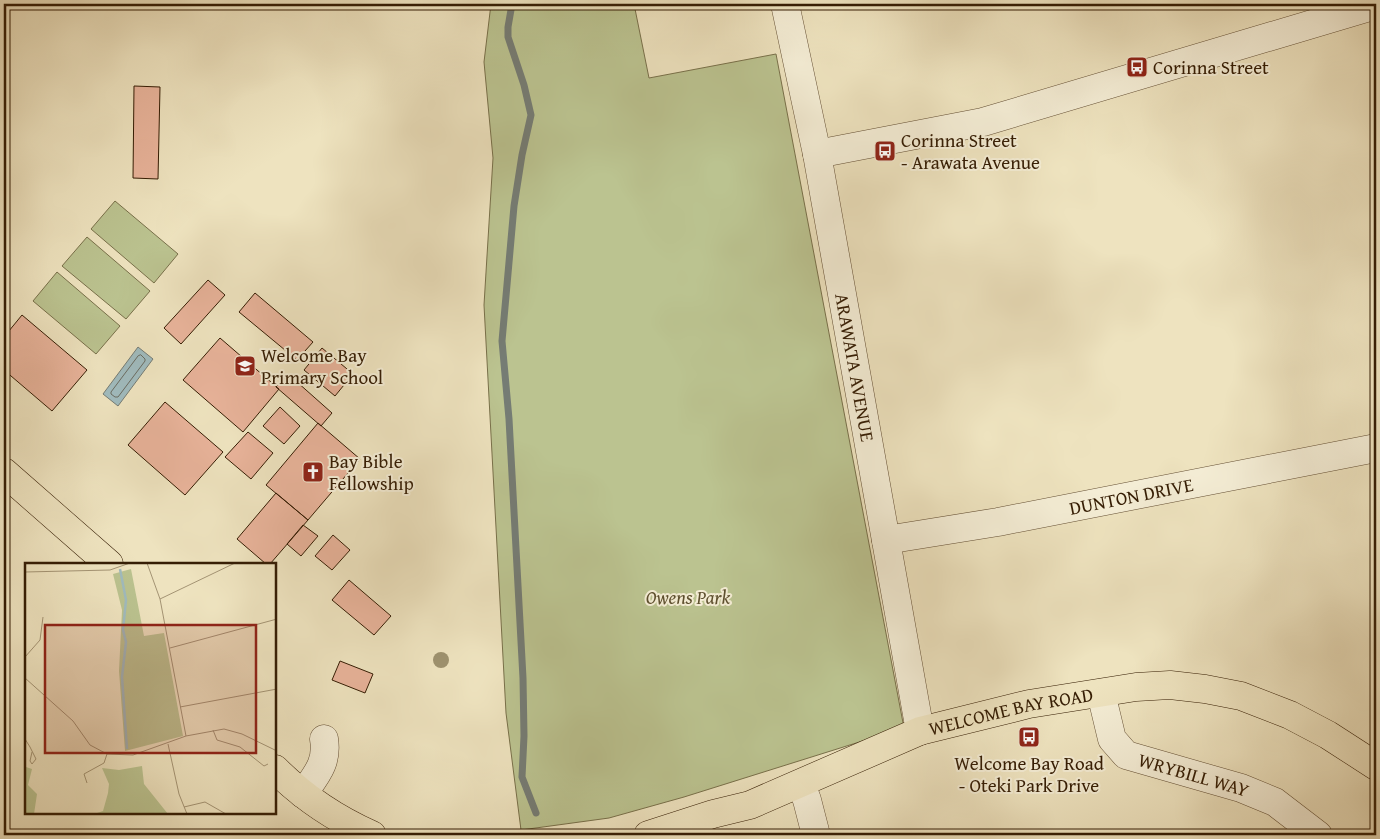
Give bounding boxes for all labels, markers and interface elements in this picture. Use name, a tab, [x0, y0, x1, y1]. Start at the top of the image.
place label: Corinna Street	[1153, 53, 1269, 81]
bus stop icon: Corinna Street	[1125, 55, 1149, 79]
place label: Corinna Street - Arawata Avenue	[901, 126, 1040, 176]
bus stop icon: Corinna Street - Arawata Avenue	[873, 139, 897, 163]
street label: ARAWATA AVENUE	[828, 291, 882, 444]
place label: Welcome Bay Primary School	[261, 341, 383, 391]
school or university icon: Welcome Bay Primary School	[233, 354, 257, 378]
place label: Bay Bible Fellowship	[329, 447, 414, 497]
church icon: Bay Bible Fellowship	[301, 460, 325, 484]
street label: DUNTON DRIVE	[1067, 470, 1196, 522]
inset map	[25, 563, 276, 814]
park label: Owens Park	[646, 583, 731, 611]
street label: WELCOME BAY ROAD	[926, 680, 1095, 742]
bus stop icon: Welcome Bay Road - Oteki Park Drive	[1017, 725, 1041, 749]
street label: WRYBILL WAY	[1135, 745, 1254, 804]
place label: Welcome Bay Road - Oteki Park Drive	[954, 749, 1105, 799]

